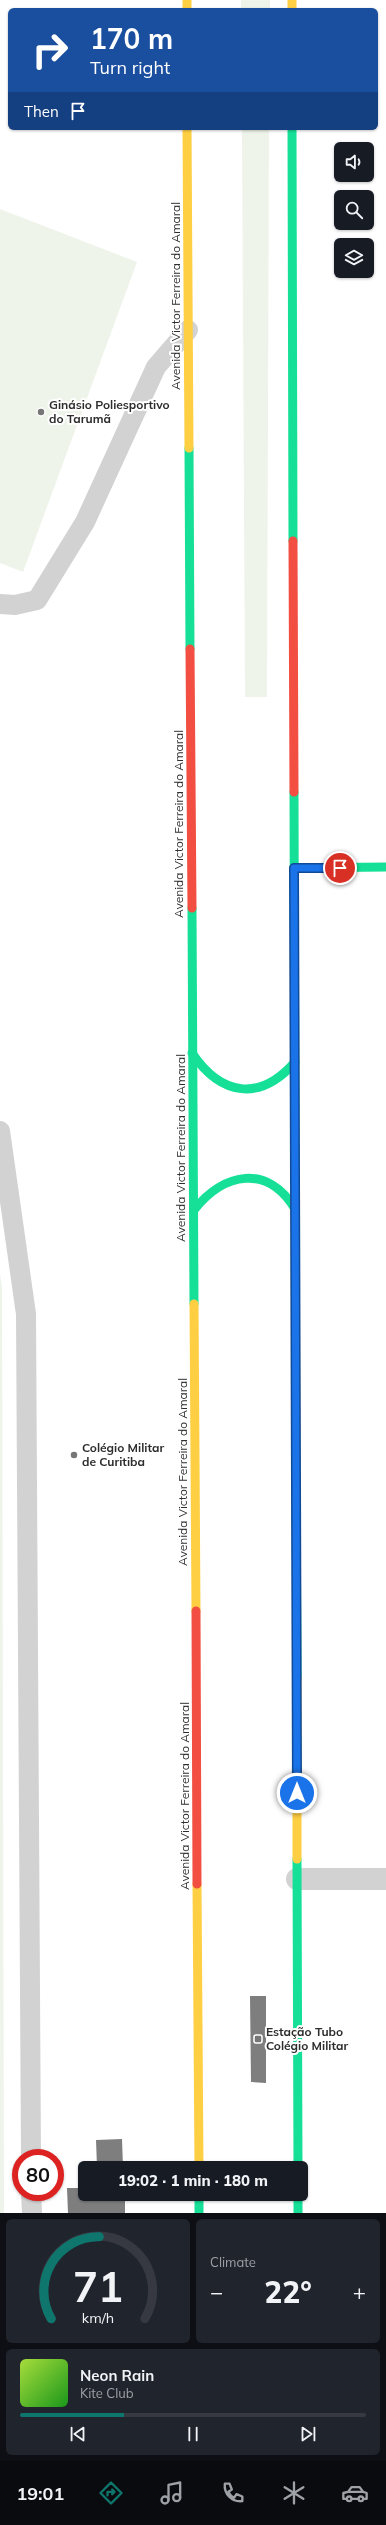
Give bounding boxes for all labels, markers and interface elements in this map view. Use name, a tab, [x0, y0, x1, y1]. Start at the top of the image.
text: 170 m	[90, 21, 173, 56]
icon: right	[24, 24, 76, 76]
text: Turn right	[90, 56, 170, 79]
icon: arrive	[67, 100, 89, 122]
text: Then	[24, 102, 59, 121]
map controls	[334, 142, 374, 278]
button: sound	[334, 142, 374, 182]
button: search	[334, 190, 374, 230]
street label: Avenida Victor Ferreira do Amaral	[168, 202, 183, 390]
button: layers	[334, 238, 374, 278]
place label: Ginásio Poliesportivo do Tarumã	[49, 397, 170, 426]
marker: Ginásio Poliesportivo do Tarumã	[36, 407, 46, 417]
street label: Avenida Victor Ferreira do Amaral	[171, 730, 186, 918]
pin	[323, 851, 357, 885]
icon: arrive	[329, 857, 351, 879]
street label: Avenida Victor Ferreira do Amaral	[173, 1054, 188, 1242]
street label: Avenida Victor Ferreira do Amaral	[175, 1378, 190, 1566]
place label: Colégio Militar de Curitiba	[82, 1440, 164, 1469]
marker: Colégio Militar de Curitiba	[69, 1450, 79, 1460]
street label: Avenida Victor Ferreira do Amaral	[177, 1702, 192, 1890]
position arrow	[276, 1772, 318, 1814]
place label: Estação Tubo Colégio Militar	[266, 2024, 348, 2053]
marker: Estação Tubo Colégio Militar	[253, 2034, 263, 2044]
speed limit sign: 80	[12, 2149, 64, 2201]
text: 19:02 · 1 min · 180 m	[118, 2171, 268, 2190]
text: Climate	[210, 2254, 256, 2270]
text: 71	[73, 2260, 123, 2312]
text: 22°	[264, 2273, 312, 2311]
text: −	[210, 2278, 223, 2306]
text: +	[353, 2278, 366, 2306]
text: km/h	[82, 2309, 114, 2327]
text: Neon Rain	[80, 2366, 154, 2385]
text: Kite Club	[80, 2385, 134, 2401]
icon: previous	[67, 2423, 89, 2445]
icon: pause	[182, 2423, 204, 2445]
icon: next	[297, 2423, 319, 2445]
icon: directions	[97, 2479, 125, 2507]
icon: music	[158, 2479, 186, 2507]
icon: phone	[219, 2479, 247, 2507]
icon: climate	[280, 2479, 308, 2507]
icon: car	[341, 2479, 369, 2507]
text: 19:01	[17, 2482, 64, 2505]

